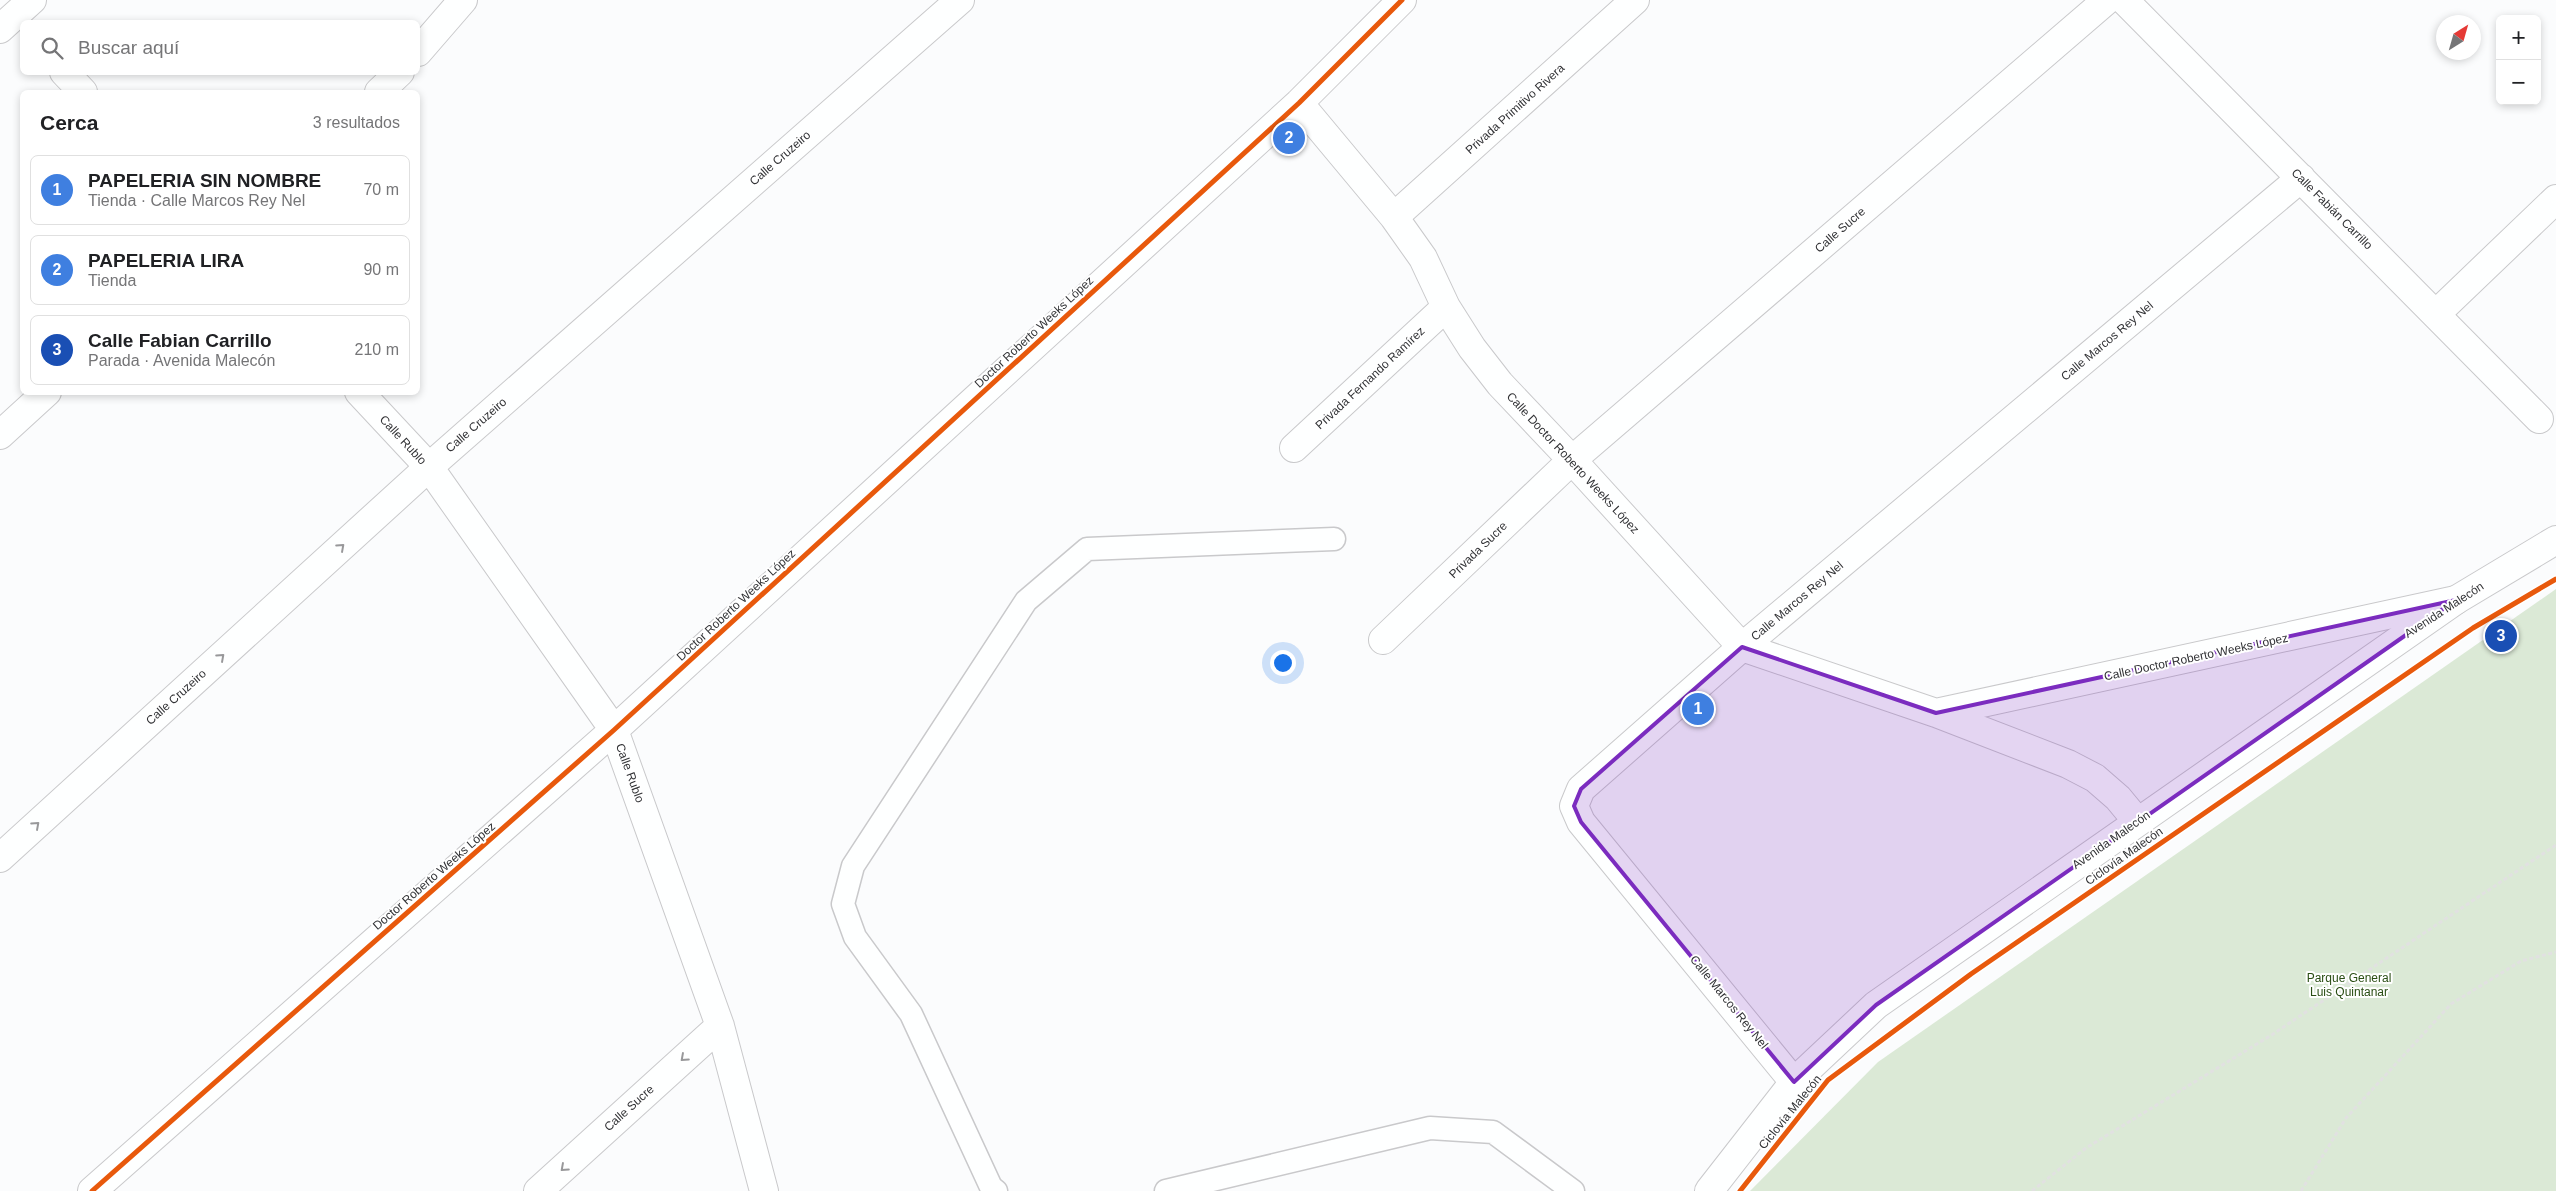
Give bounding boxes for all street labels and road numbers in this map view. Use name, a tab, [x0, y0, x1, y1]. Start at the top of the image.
street label: Privada Primitivo Rivera	[1463, 61, 1567, 157]
street label: Calle Cruzeiro	[747, 128, 814, 188]
street label: Calle Fabián Carrillo	[2289, 166, 2376, 253]
street label: Calle Sucre	[1812, 204, 1868, 256]
street label: Doctor Roberto Weeks López	[972, 273, 1096, 391]
street label: Calle Marcos Rey Nel	[2058, 298, 2156, 384]
street label: Privada Fernando Ramírez	[1313, 324, 1427, 432]
street label: Calle Doctor Roberto Weeks López	[1504, 390, 1642, 536]
street label: Calle Cruzeiro	[443, 395, 510, 455]
street label: Calle Rublo	[377, 413, 429, 468]
street label: Privada Sucre	[1446, 519, 1510, 581]
street label: Doctor Roberto Weeks López	[674, 546, 798, 664]
street label: Calle Marcos Rey Nel	[1748, 558, 1846, 644]
street label: Avenida Malecón	[2402, 579, 2486, 641]
street label: Calle Doctor Roberto Weeks López	[2103, 631, 2289, 683]
street label: Calle Cruzeiro	[143, 666, 209, 728]
street label: Calle Rublo	[613, 741, 647, 805]
street label: Avenida Malecón	[2069, 808, 2153, 872]
street label: Doctor Roberto Weeks López	[370, 819, 498, 933]
street label: Ciclovía Malecón	[2083, 824, 2165, 888]
street label: Calle Marcos Rey Nel	[1687, 953, 1771, 1051]
street label: Ciclovía Malecón	[1756, 1072, 1824, 1152]
street label: Calle Sucre	[601, 1082, 657, 1134]

